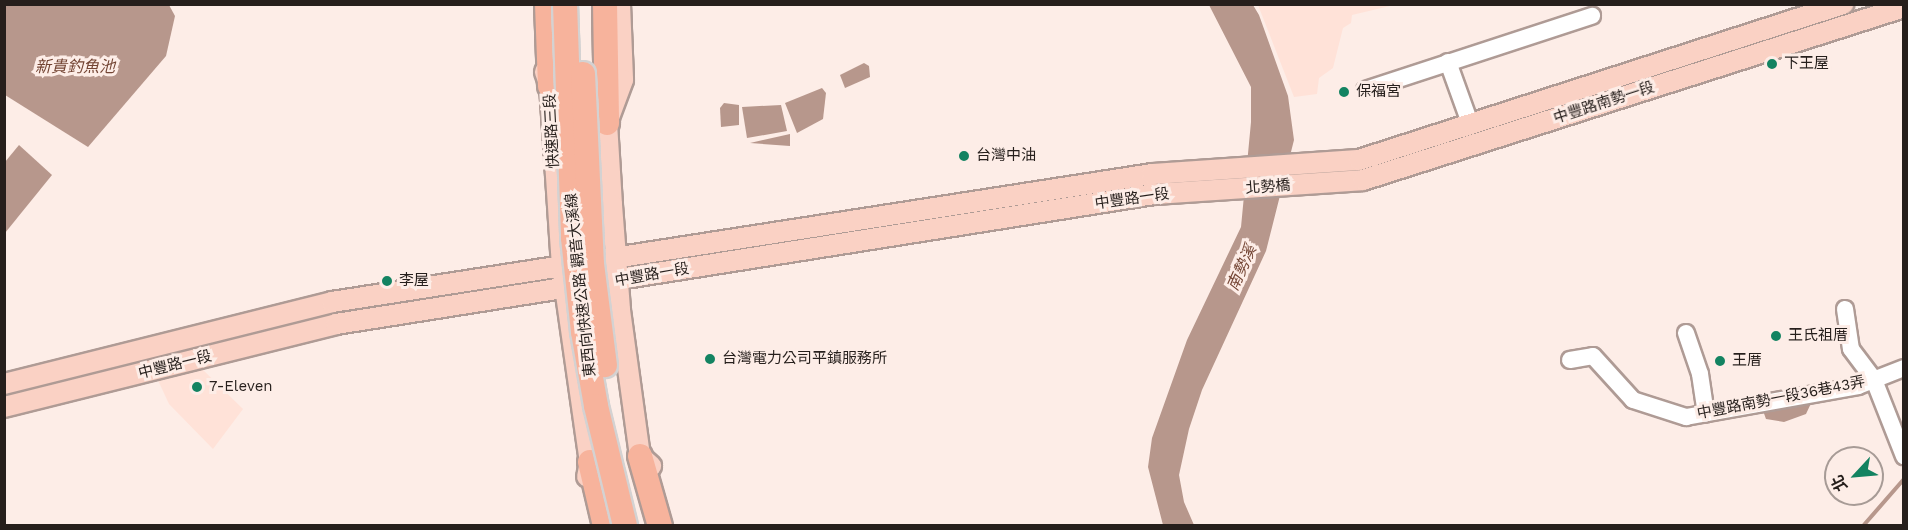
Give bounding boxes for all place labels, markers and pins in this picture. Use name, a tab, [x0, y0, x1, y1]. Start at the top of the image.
place label: 下王屋	[1784, 55, 1829, 73]
marker: 下王屋	[1765, 57, 1779, 71]
place label: 保福宮	[1356, 83, 1401, 101]
marker: 保福宮	[1337, 85, 1351, 99]
place label: 台灣中油	[976, 147, 1036, 165]
marker: 台灣中油	[957, 149, 971, 163]
place label: 李屋	[399, 272, 429, 290]
marker: 李屋	[380, 274, 394, 288]
place label: 王氏祖厝	[1788, 327, 1848, 345]
marker: 王氏祖厝	[1769, 329, 1783, 343]
place label: 台灣電力公司平鎮服務所	[722, 350, 887, 368]
marker: 台灣電力公司平鎮服務所	[703, 352, 717, 366]
place label: 王厝	[1732, 352, 1762, 370]
marker: 王厝	[1713, 354, 1727, 368]
place label: 7-Eleven	[209, 378, 273, 396]
marker: 7-Eleven	[190, 380, 204, 394]

